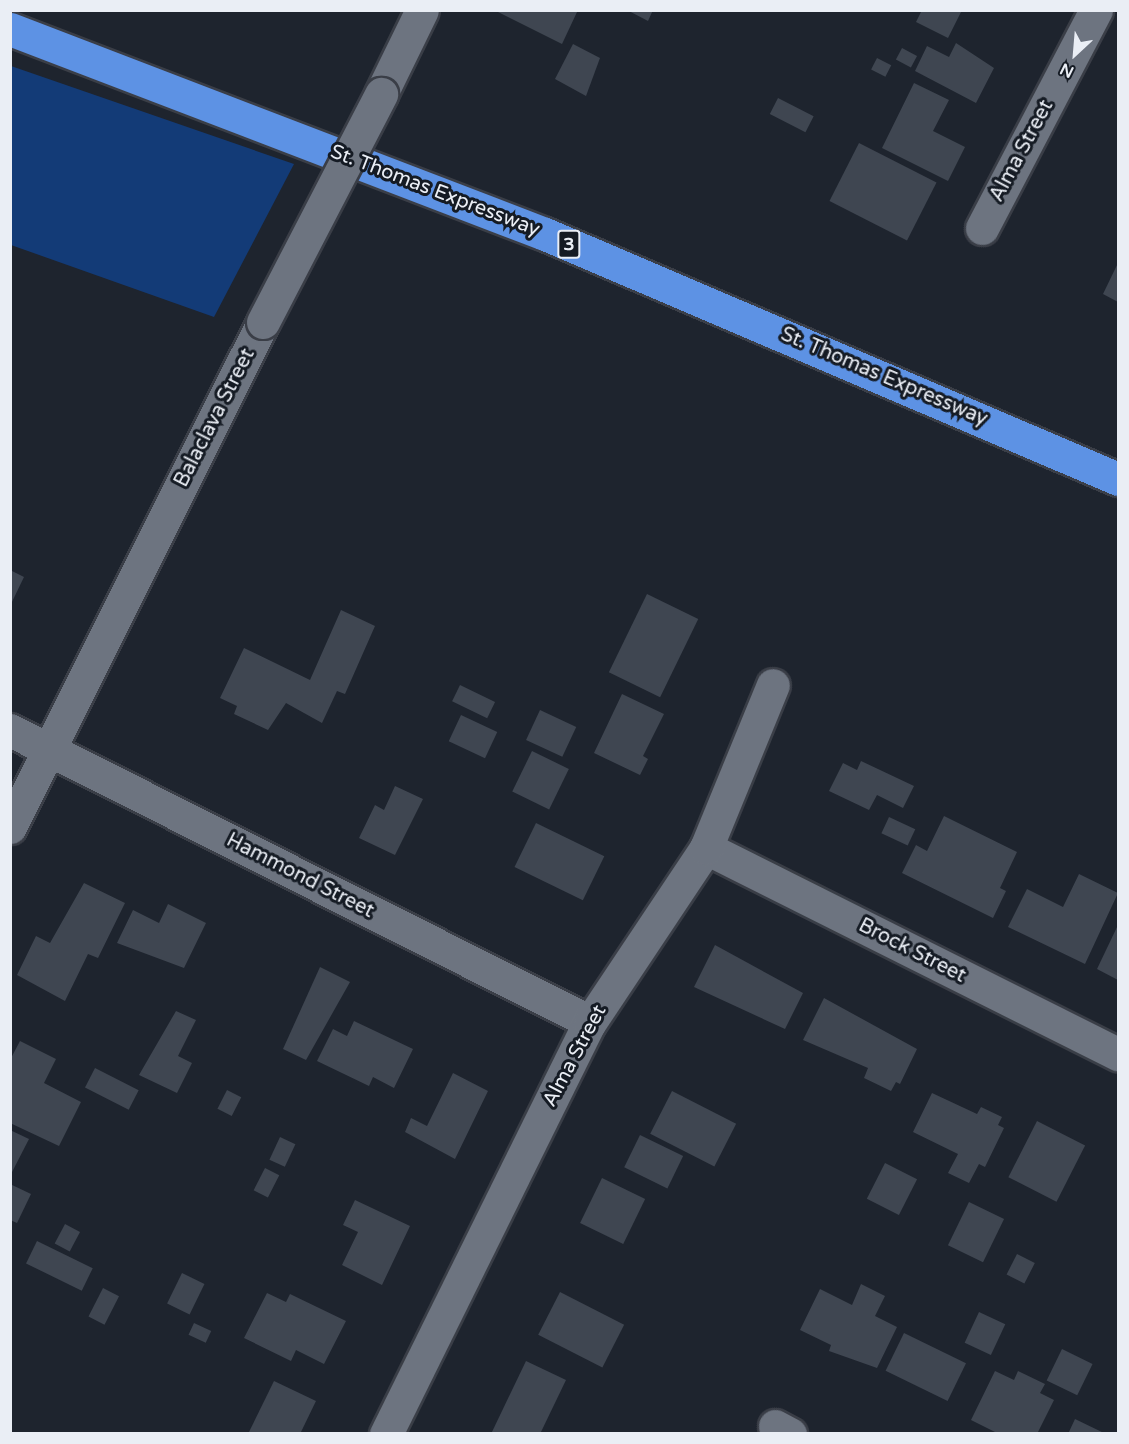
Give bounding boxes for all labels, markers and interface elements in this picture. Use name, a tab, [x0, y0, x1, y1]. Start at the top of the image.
north arrow	[1045, 24, 1105, 84]
text: N	[1057, 58, 1077, 82]
street label: Alma Street	[985, 96, 1059, 206]
street label: St. Thomas Expressway	[327, 140, 543, 242]
road number: 3	[557, 229, 581, 259]
street label: St. Thomas Expressway	[777, 323, 991, 431]
street label: Balaclava Street	[170, 345, 260, 491]
street label: Hammond Street	[222, 828, 378, 924]
street label: Brock Street	[854, 914, 970, 988]
street label: Alma Street	[538, 1001, 612, 1111]

